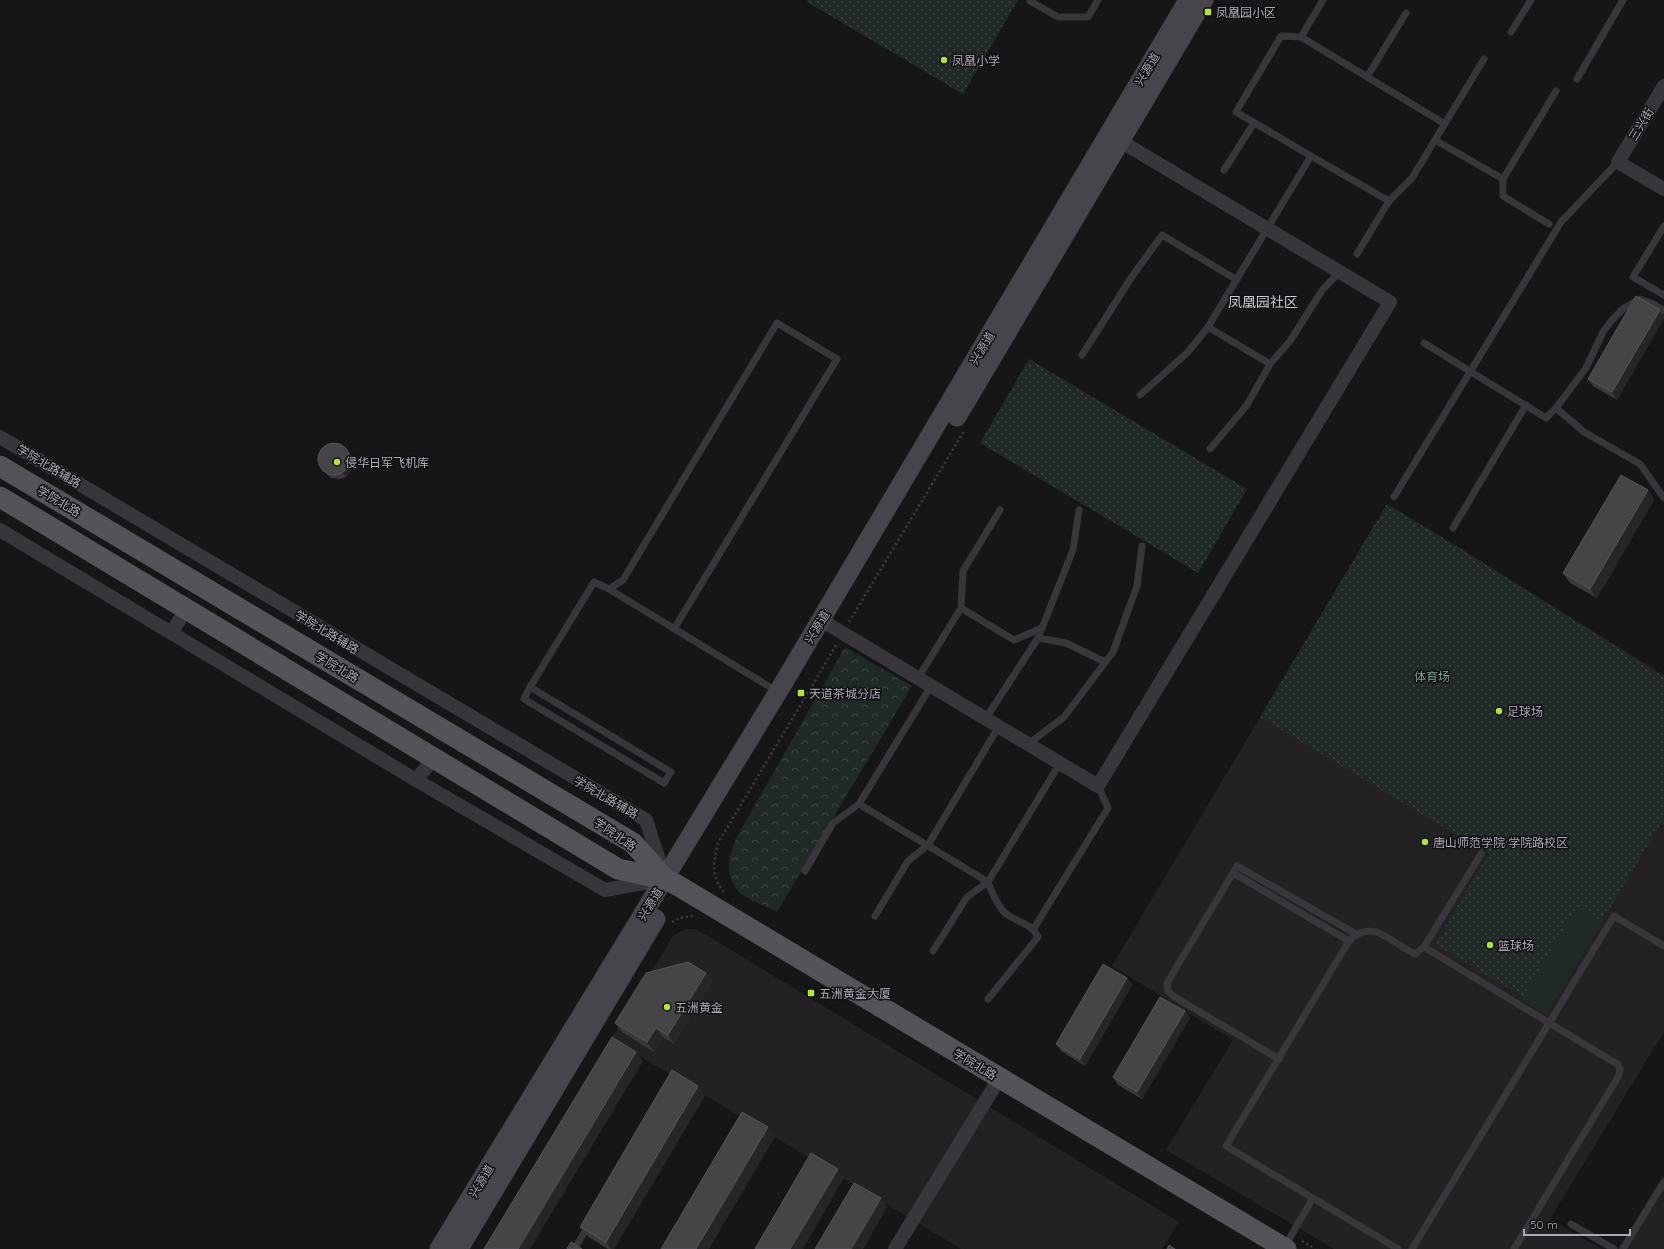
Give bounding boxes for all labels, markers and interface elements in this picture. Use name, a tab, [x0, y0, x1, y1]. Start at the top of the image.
place label: 凤凰园小区	[1216, 5, 1276, 20]
marker: 凤凰园小区	[1203, 7, 1213, 17]
street label: 兴源道	[1131, 50, 1163, 88]
place label: 凤凰小学	[952, 53, 1000, 68]
marker: 凤凰小学	[939, 55, 949, 65]
street label: 三兴街	[1625, 105, 1657, 143]
district label: 凤凰园社区	[1228, 293, 1298, 311]
street label: 兴源道	[966, 329, 998, 367]
street label: 学院北路辅路	[14, 441, 84, 491]
place label: 侵华日军飞机库	[345, 455, 429, 470]
marker: 侵华日军飞机库	[332, 457, 342, 467]
street label: 学院北路	[35, 482, 83, 520]
street label: 学院北路辅路	[292, 607, 362, 657]
street label: 兴源道	[801, 608, 833, 646]
street label: 学院北路	[313, 648, 361, 686]
park label: 体育场	[1414, 669, 1450, 684]
place label: 天道茶城分店	[809, 686, 881, 701]
marker: 天道茶城分店	[796, 688, 806, 698]
place label: 足球场	[1507, 704, 1543, 719]
marker: 足球场	[1494, 706, 1504, 716]
street label: 学院北路辅路	[571, 773, 641, 821]
street label: 学院北路	[591, 814, 639, 854]
place label: 唐山师范学院 学院路校区	[1433, 835, 1568, 850]
marker: 唐山师范学院 学院路校区	[1420, 837, 1430, 847]
street label: 兴源道	[634, 885, 666, 923]
place label: 篮球场	[1498, 938, 1534, 953]
marker: 篮球场	[1485, 940, 1495, 950]
place label: 五洲黄金大厦	[819, 986, 891, 1001]
marker: 五洲黄金大厦	[806, 988, 816, 998]
place label: 五洲黄金	[675, 1000, 723, 1015]
marker: 五洲黄金	[662, 1002, 672, 1012]
street label: 学院北路	[951, 1045, 999, 1083]
street label: 兴源道	[465, 1162, 497, 1200]
scale bar	[1524, 1211, 1630, 1237]
text: 50 m	[1530, 1217, 1558, 1232]

